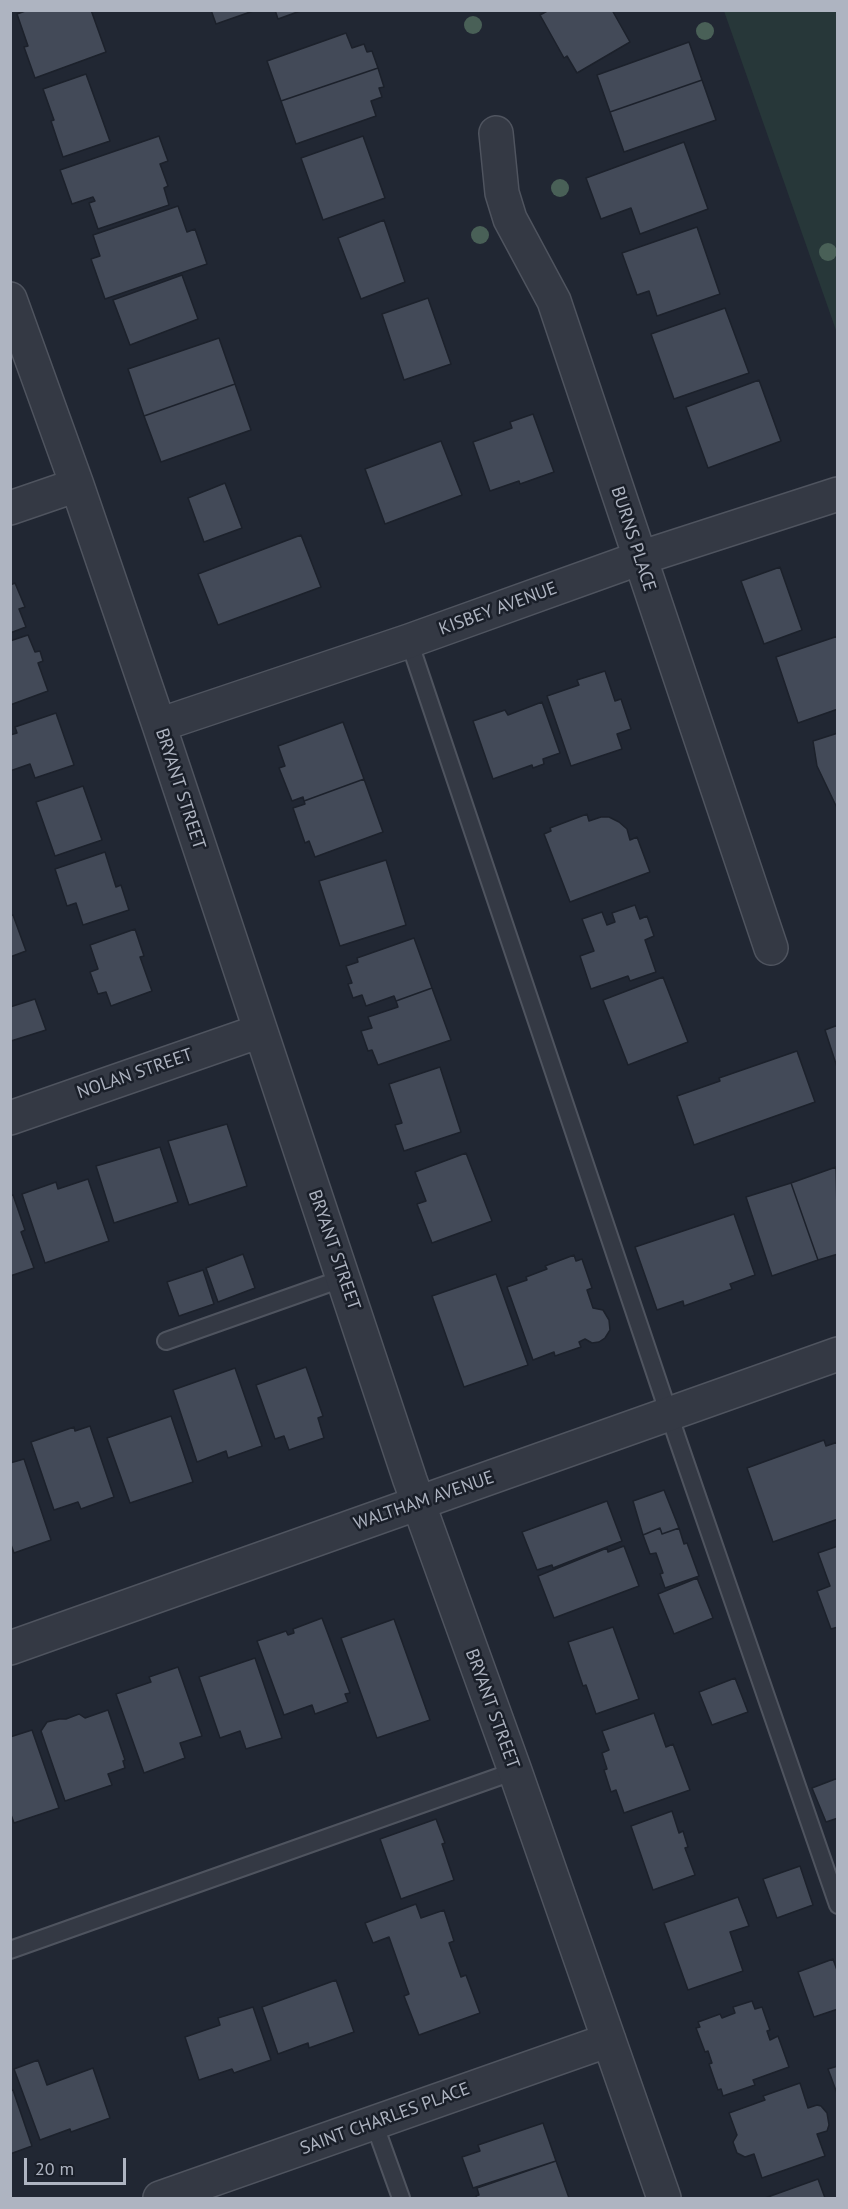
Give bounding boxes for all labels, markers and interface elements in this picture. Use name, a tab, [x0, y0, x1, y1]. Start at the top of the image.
street label: BURNS PLACE	[606, 484, 660, 594]
street label: KISBEY AVENUE	[436, 578, 560, 640]
street label: BRYANT STREET	[150, 726, 210, 852]
street label: NOLAN STREET	[74, 1044, 196, 1104]
street label: BRYANT STREET	[303, 1187, 365, 1313]
street label: WALTHAM AVENUE	[351, 1467, 497, 1535]
street label: BRYANT STREET	[460, 1646, 524, 1772]
street label: SAINT CHARLES PLACE	[297, 2078, 473, 2160]
scale bar	[27, 2146, 129, 2184]
text: 20 m	[35, 2157, 74, 2180]

